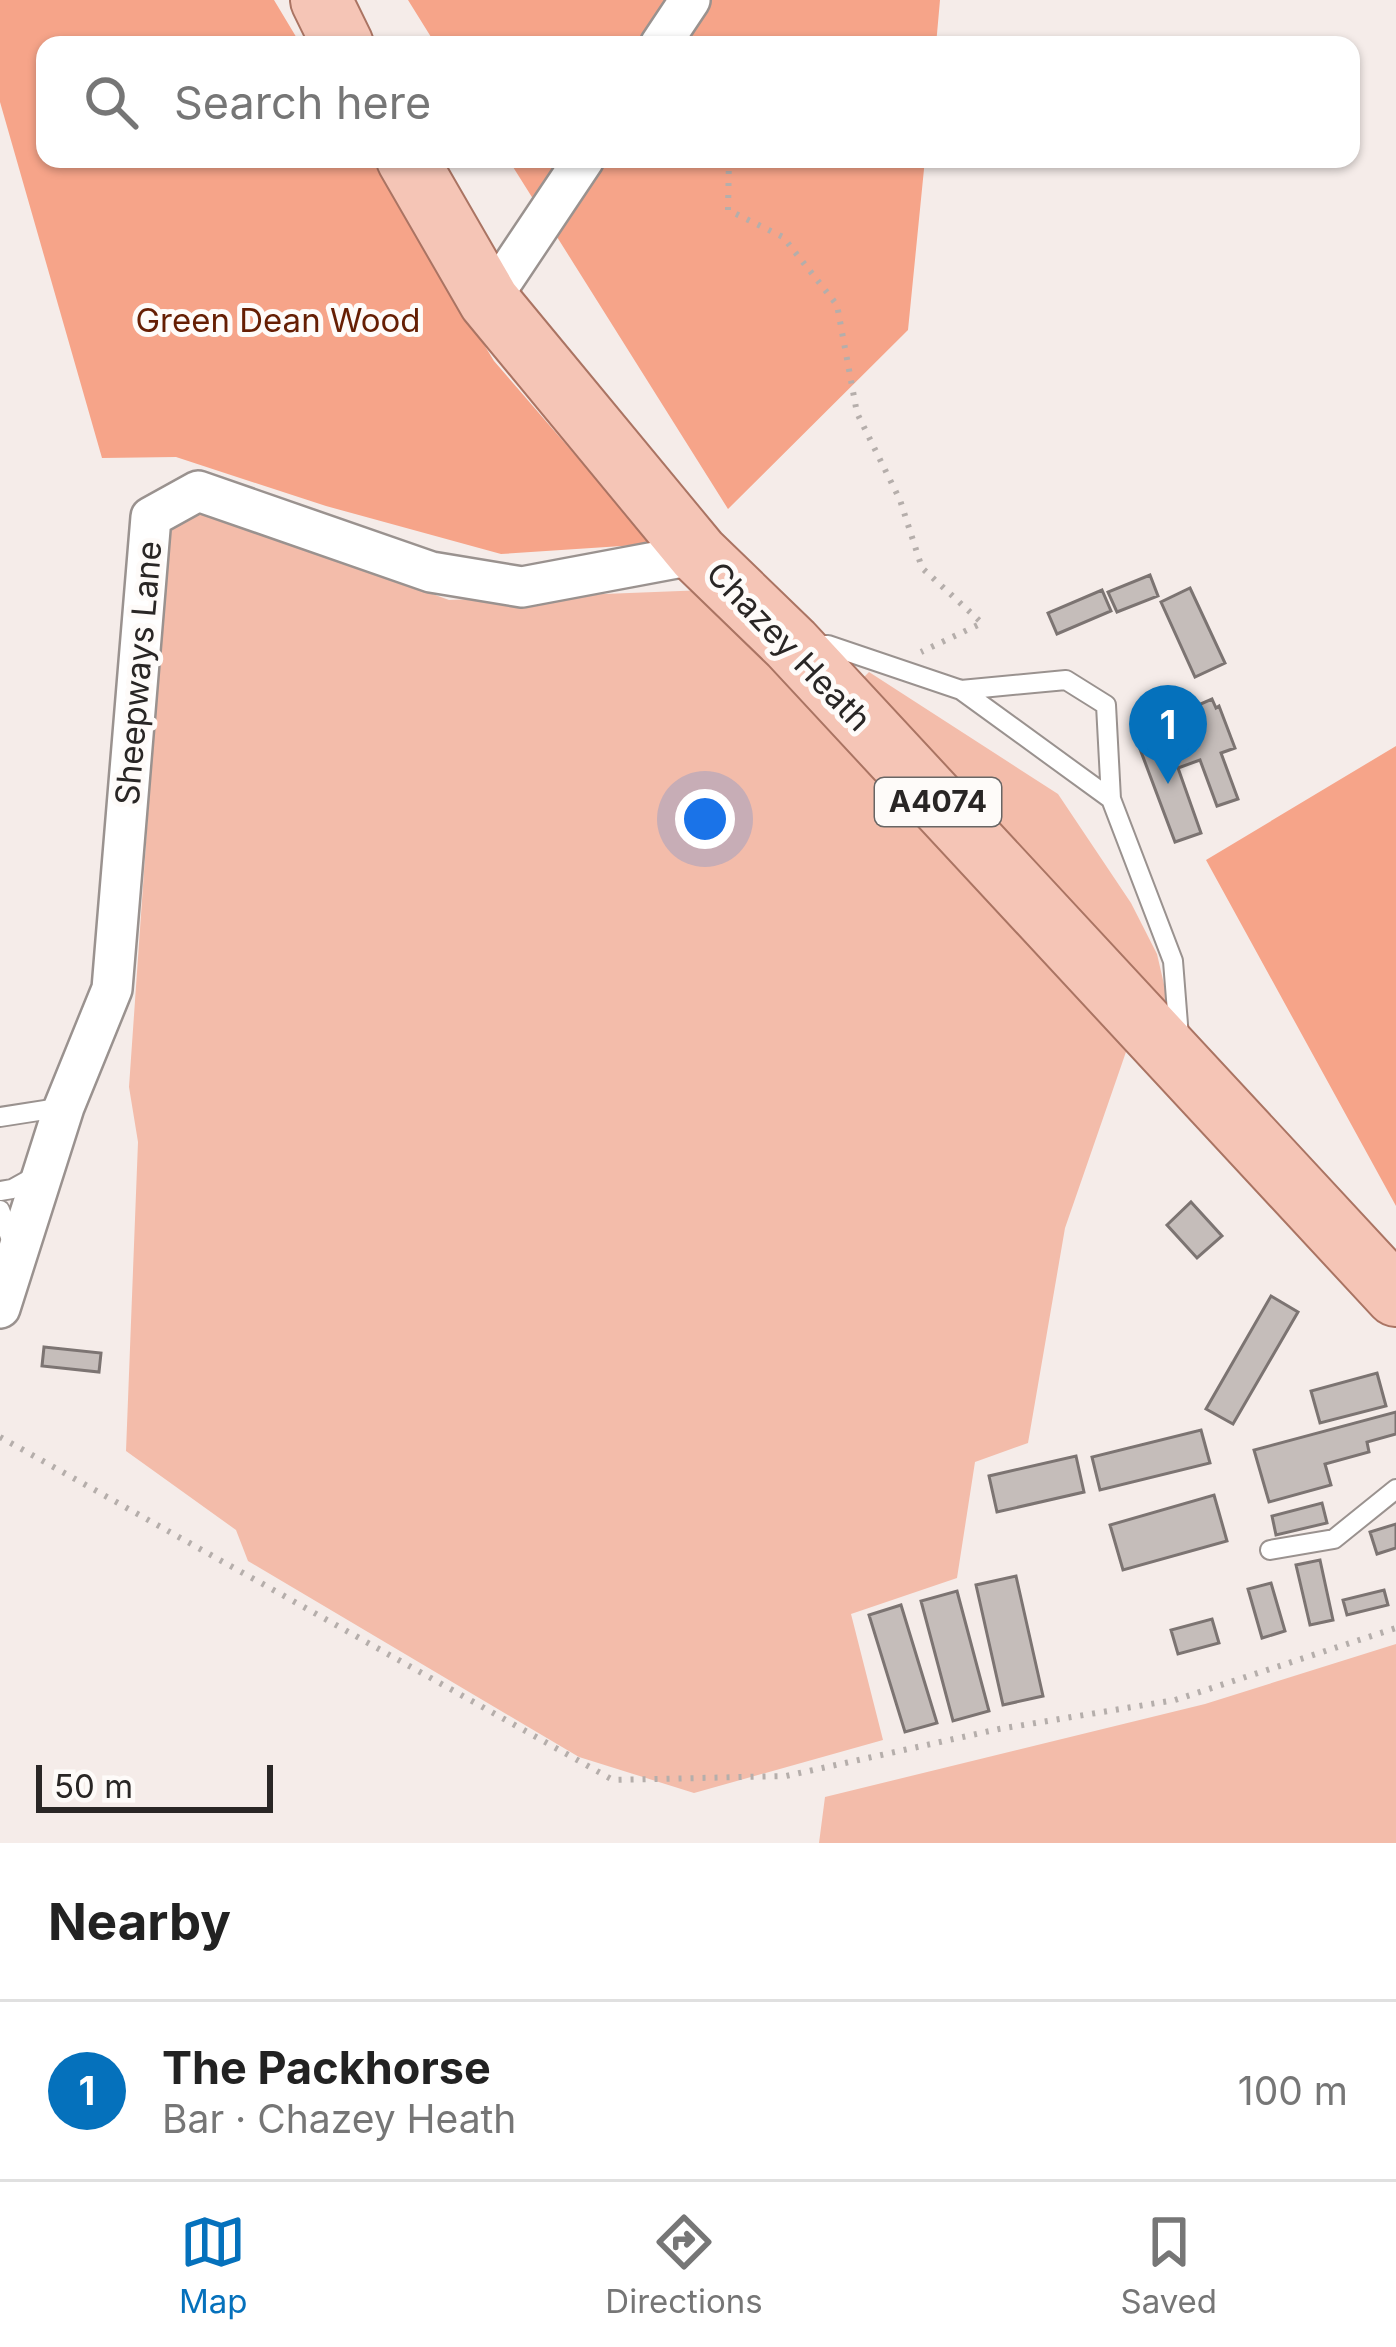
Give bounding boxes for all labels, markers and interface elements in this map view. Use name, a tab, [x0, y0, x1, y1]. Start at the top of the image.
search box	[36, 36, 1360, 168]
icon: search	[78, 69, 144, 135]
text: Search here	[174, 75, 431, 130]
park label: Green Dean Wood	[135, 300, 421, 340]
street label: Sheepways Lane	[107, 539, 169, 807]
street label: Chazey Heath	[698, 553, 880, 739]
pin: 1	[1129, 685, 1207, 784]
road number: A4074	[875, 778, 1001, 826]
your location	[675, 789, 735, 849]
scale bar	[36, 1759, 273, 1812]
text: 50 m	[54, 1766, 133, 1806]
text: Nearby	[48, 1891, 231, 1952]
text: The Packhorse	[162, 2040, 491, 2095]
text: 1	[79, 2067, 95, 2114]
text: 100 m	[1238, 2067, 1348, 2114]
text: Bar · Chazey Heath	[162, 2095, 516, 2142]
tab: Map	[179, 2209, 247, 2321]
tab: Directions	[605, 2209, 763, 2321]
tab: Saved	[1120, 2209, 1217, 2321]

